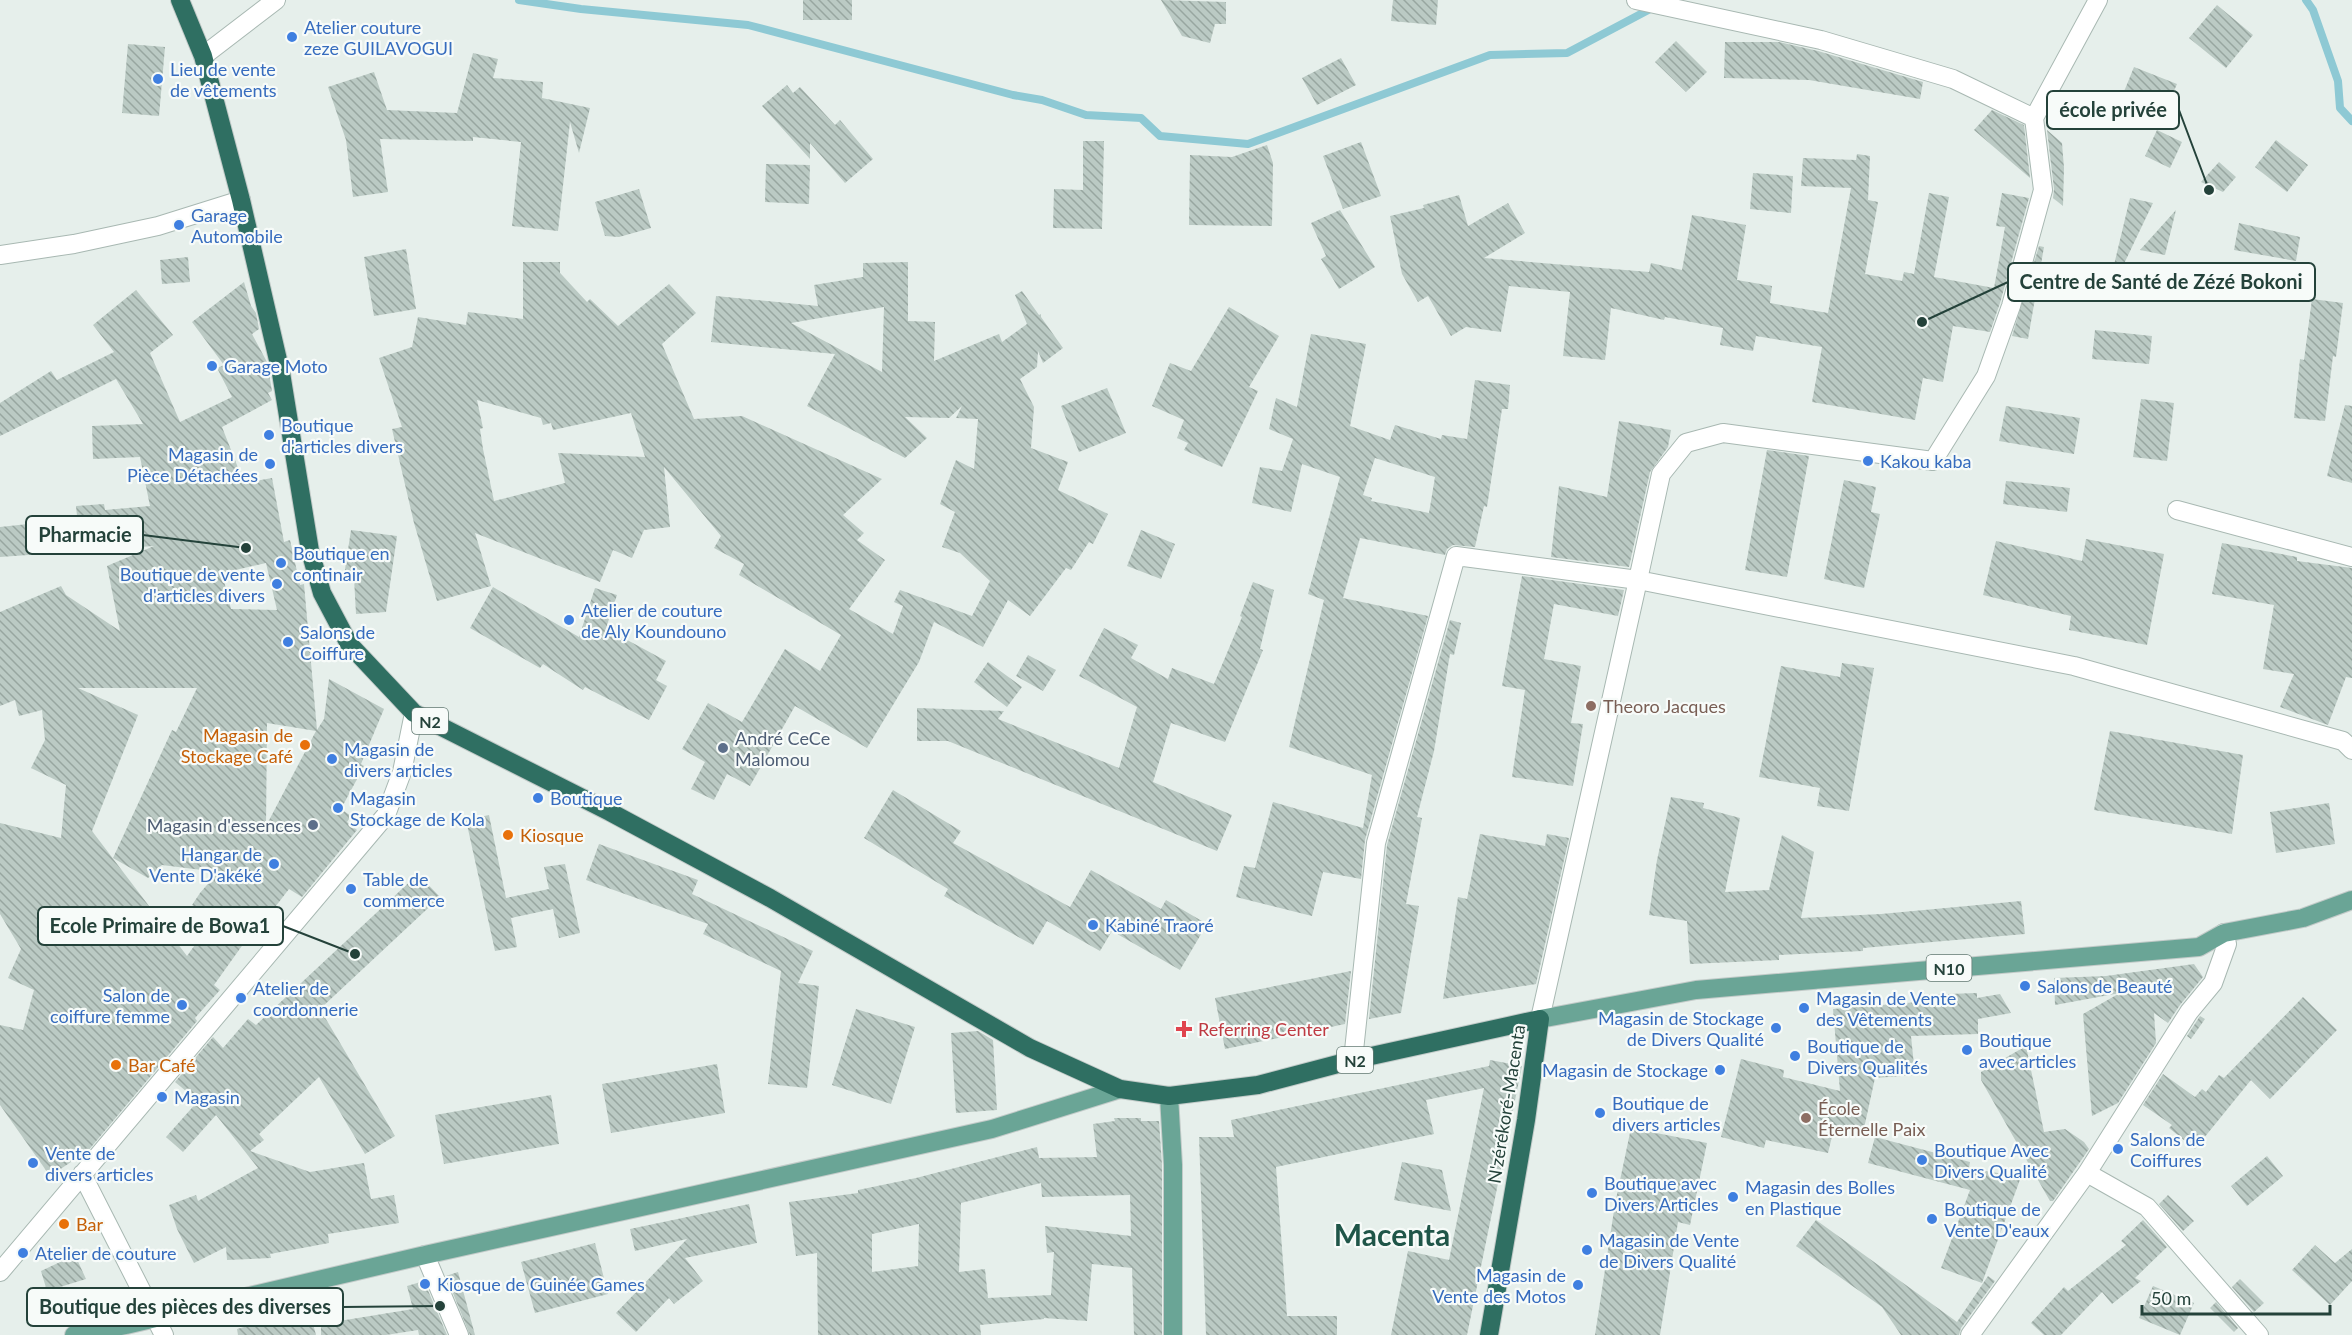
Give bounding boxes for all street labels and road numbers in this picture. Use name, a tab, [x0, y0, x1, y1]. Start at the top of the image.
road number: N2	[412, 708, 448, 734]
road number: N10	[1926, 955, 1972, 981]
street label: N'zérékoré-Macenta	[1483, 1023, 1529, 1185]
road number: N2	[1337, 1047, 1373, 1073]

